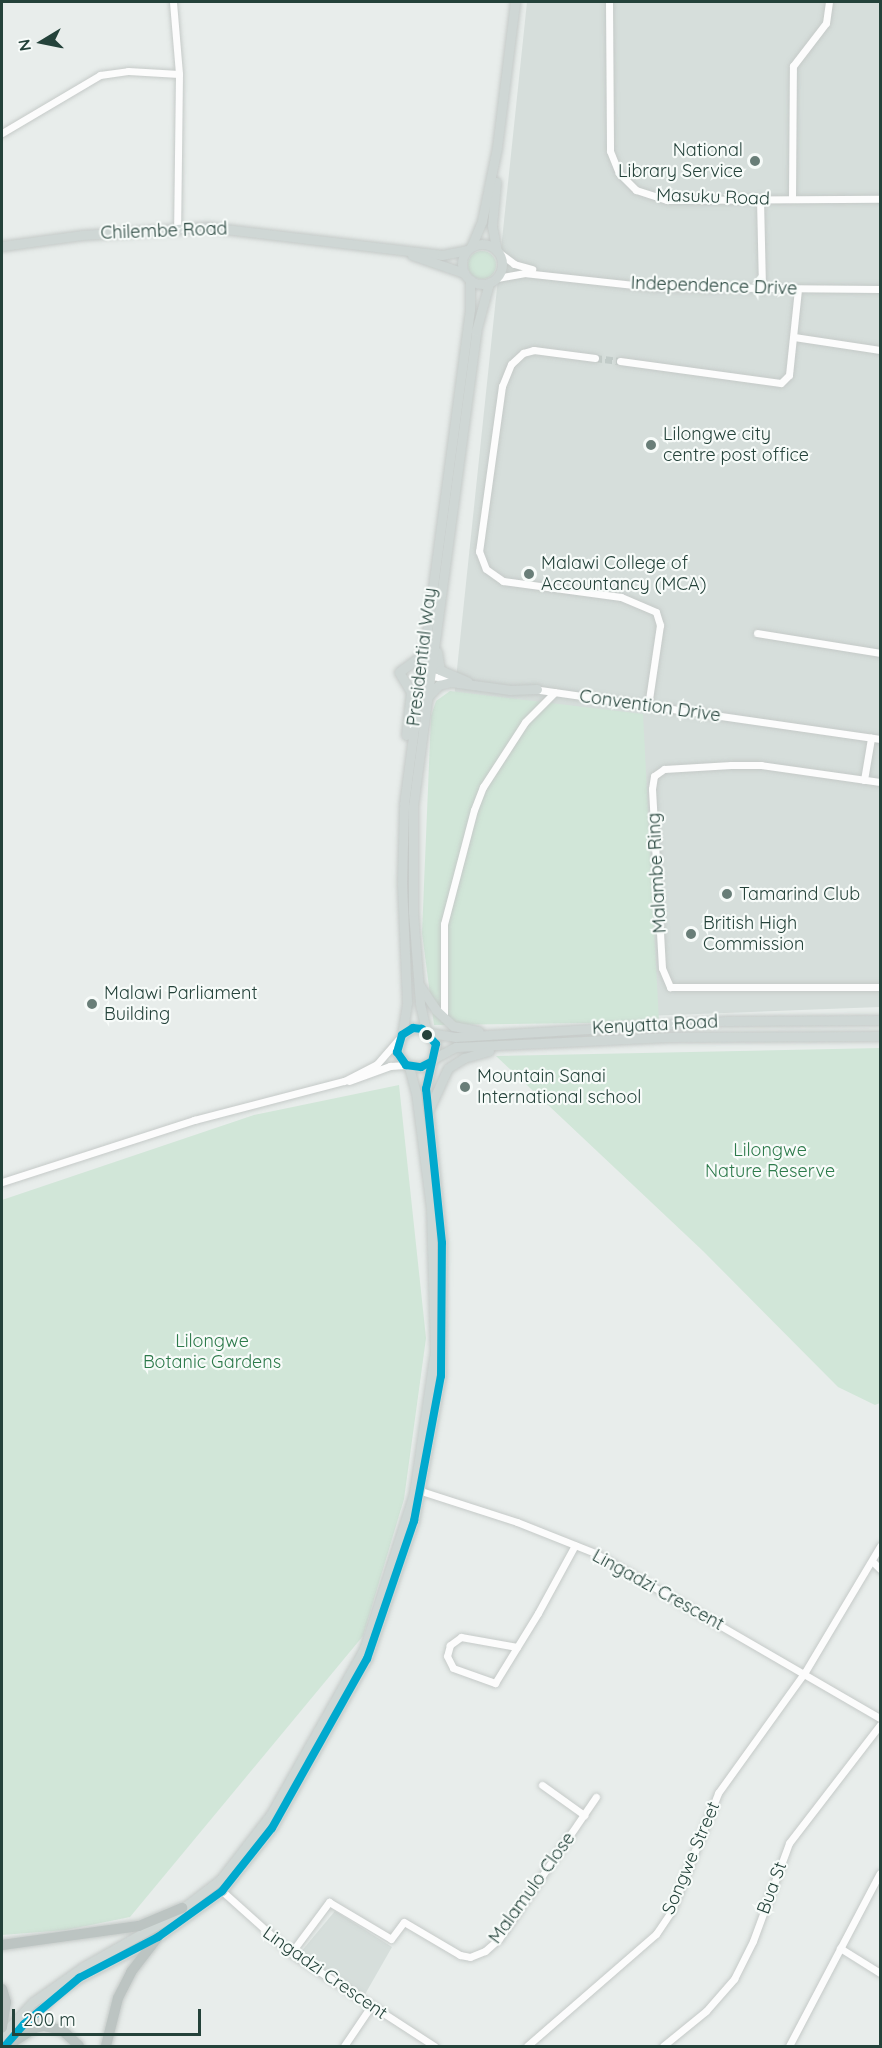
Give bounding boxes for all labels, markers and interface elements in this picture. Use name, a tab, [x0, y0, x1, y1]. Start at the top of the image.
north arrow	[12, 12, 72, 72]
text: N	[13, 38, 35, 53]
place label: National Library Service	[618, 140, 743, 182]
marker: National Library Service	[748, 154, 762, 168]
street label: Masuku Road	[656, 184, 770, 210]
street label: Chilembe Road	[100, 218, 228, 244]
street label: Independence Drive	[630, 272, 798, 300]
place label: Lilongwe city centre post office	[663, 424, 809, 466]
marker: Lilongwe city centre post office	[644, 438, 658, 452]
place label: Malawi College of Accountancy (MCA)	[541, 553, 706, 596]
marker: Malawi College of Accountancy (MCA)	[522, 567, 536, 581]
street label: Presidential Way	[403, 586, 441, 728]
street label: Convention Drive	[578, 685, 722, 727]
street label: Malambe Ring	[643, 812, 671, 934]
place label: Tamarind Club	[739, 883, 860, 905]
marker: Tamarind Club	[720, 887, 734, 901]
place label: British High Commission	[703, 913, 804, 956]
marker: British High Commission	[684, 927, 698, 941]
place label: Malawi Parliament Building	[104, 983, 258, 1026]
marker: Malawi Parliament Building	[85, 997, 99, 1011]
street label: Kenyatta Road	[591, 1011, 719, 1039]
unlabelled marker	[421, 1029, 433, 1041]
place label: Mountain Sanai International school	[477, 1066, 641, 1108]
marker: Mountain Sanai International school	[458, 1080, 472, 1094]
park label: Lilongwe Nature Reserve	[705, 1140, 835, 1182]
park label: Lilongwe Botanic Gardens	[143, 1331, 281, 1374]
street label: Lingadzi Crescent	[588, 1545, 728, 1635]
street label: Songwe Street	[658, 1798, 724, 1918]
street label: Malamulo Close	[484, 1828, 580, 1948]
street label: Bua St	[753, 1859, 791, 1917]
street label: Lingadzi Crescent	[259, 1922, 391, 2024]
scale bar	[15, 1997, 204, 2035]
text: 200 m	[23, 2008, 76, 2031]

